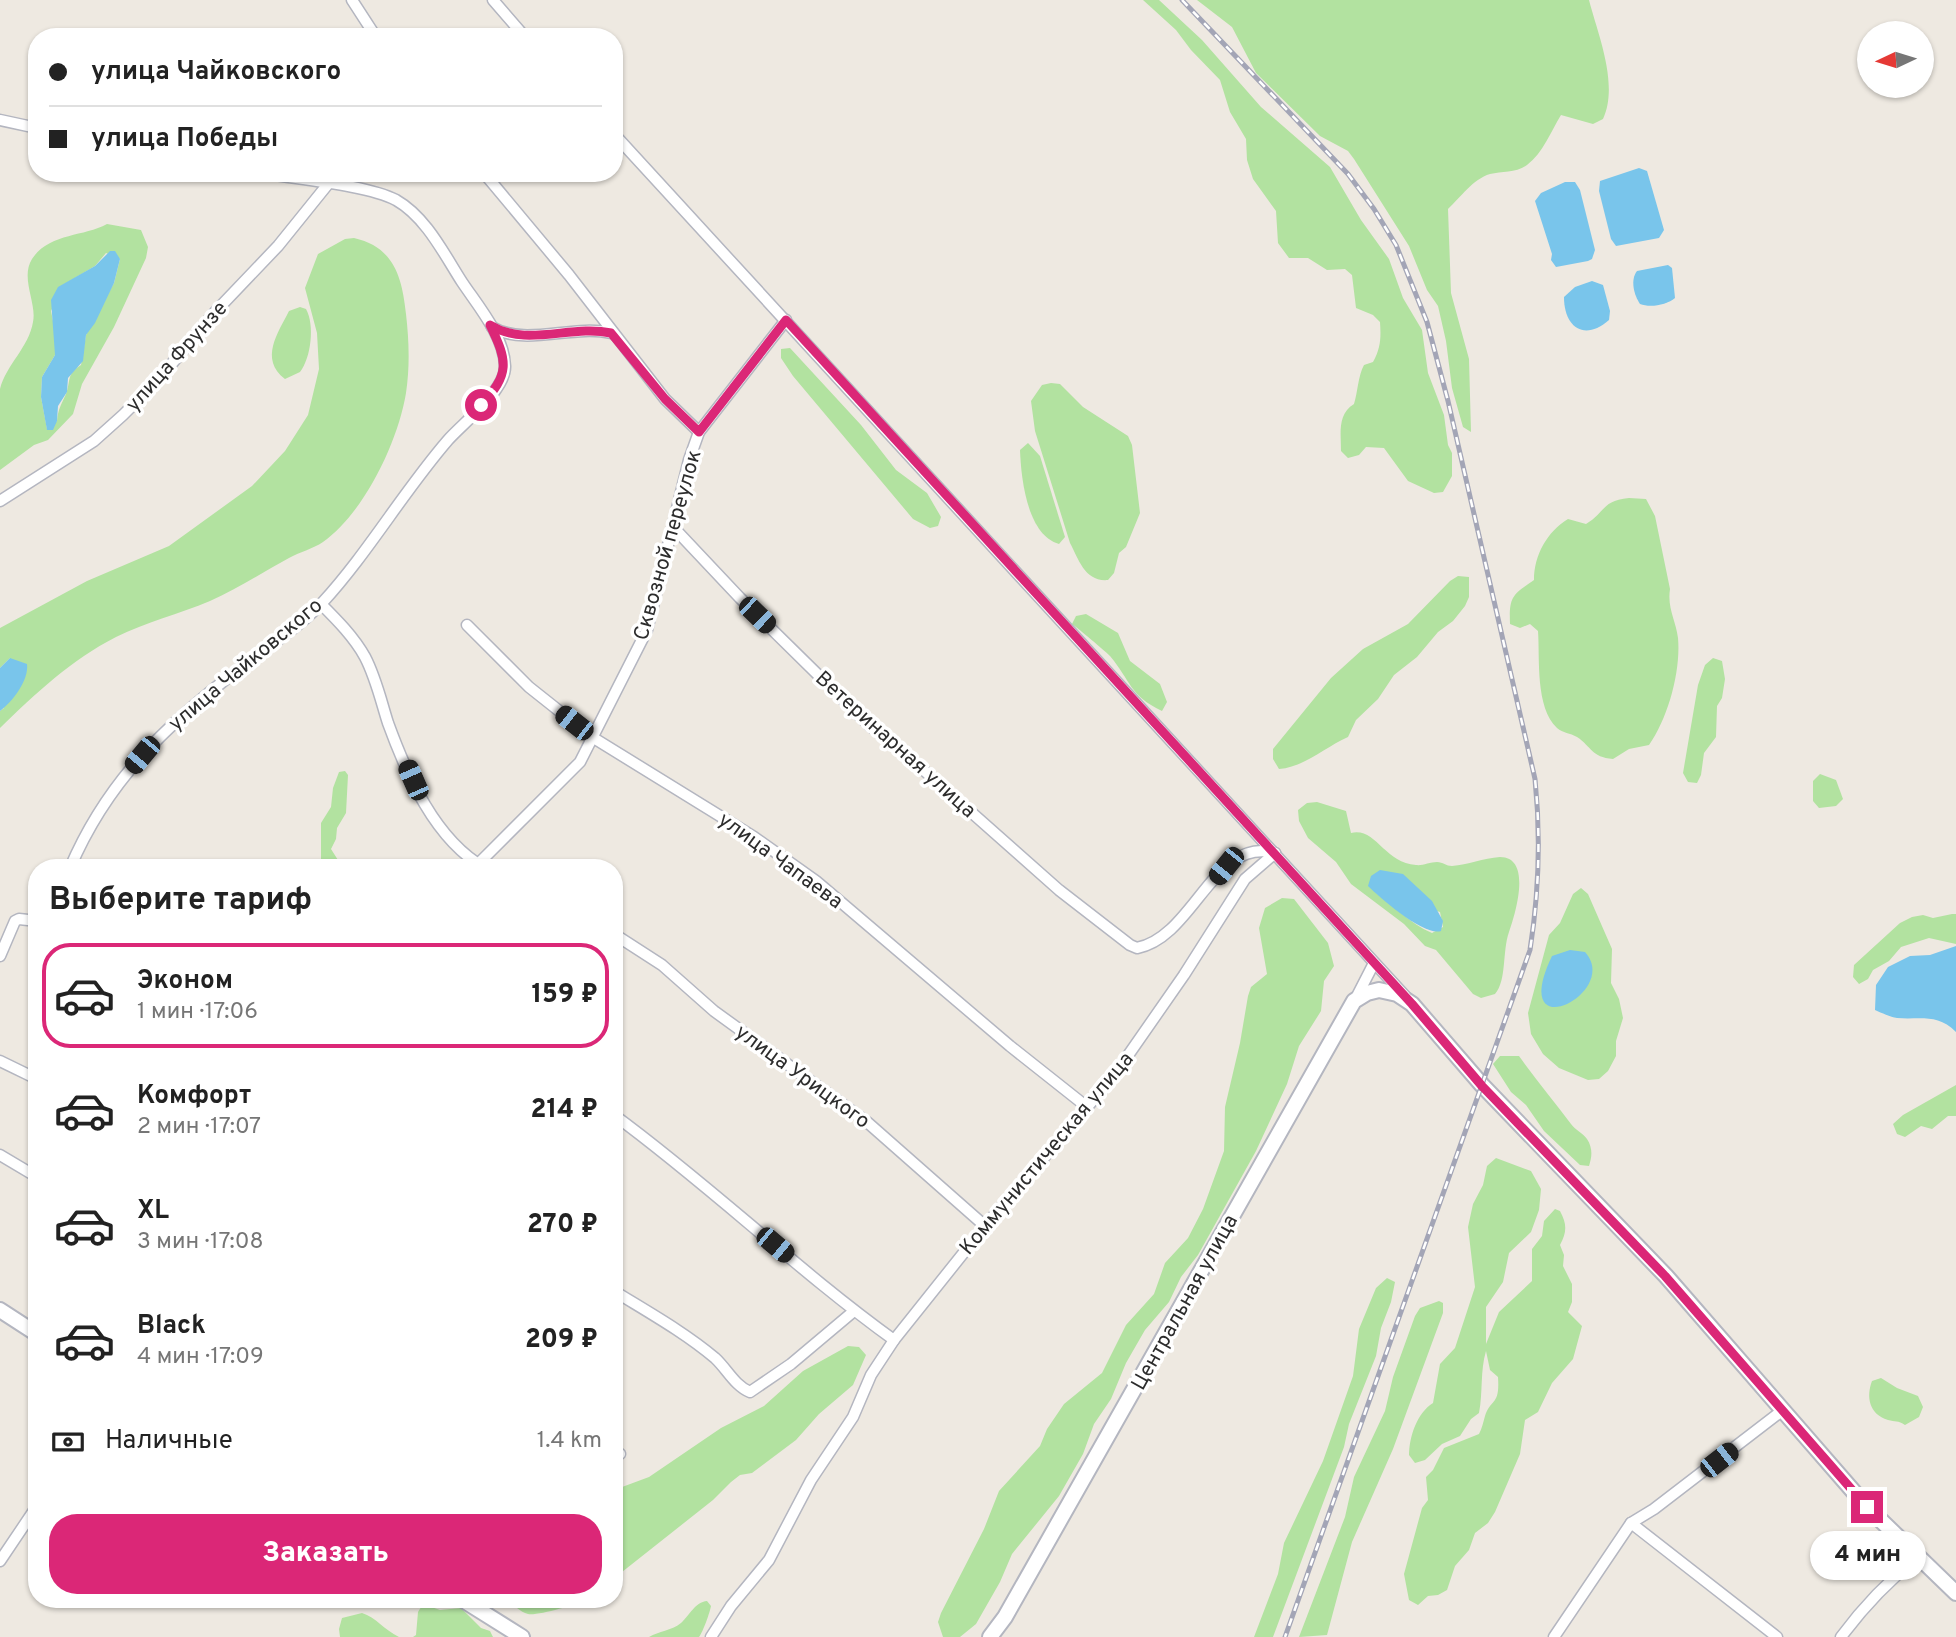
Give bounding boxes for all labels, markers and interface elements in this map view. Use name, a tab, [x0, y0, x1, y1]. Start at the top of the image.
north arrow	[1857, 21, 1934, 98]
map controls	[1857, 21, 1934, 98]
text: улица Чайковского	[91, 56, 341, 89]
text: улица Победы	[91, 123, 278, 156]
street label: улица Фрунзе	[120, 296, 234, 418]
route start	[465, 389, 497, 421]
street label: Сквозной переулок	[628, 447, 709, 644]
street label: улица Чайковского	[163, 593, 329, 738]
car	[735, 593, 780, 637]
street label: Ветеринарная улица	[809, 666, 981, 824]
car	[551, 702, 598, 744]
car	[121, 732, 164, 778]
car	[395, 757, 432, 803]
street label: улица Чапаева	[712, 807, 848, 916]
car	[1205, 843, 1248, 889]
text: Выберите тариф	[49, 881, 312, 921]
icon: car	[53, 964, 116, 1027]
text: Эконом	[137, 965, 233, 998]
text: 159 ₽	[531, 979, 598, 1012]
text: 1 мин · 17:06	[137, 998, 258, 1027]
street label: улица Урицкого	[729, 1019, 875, 1135]
street label: Коммунистическая улица	[954, 1047, 1140, 1261]
icon: car	[53, 1079, 116, 1142]
text: Комфорт	[137, 1080, 251, 1113]
text: 214 ₽	[531, 1094, 598, 1127]
text: 2 мин · 17:07	[137, 1113, 261, 1142]
icon: car	[53, 1194, 116, 1257]
text: XL	[137, 1195, 169, 1228]
text: 270 ₽	[527, 1209, 598, 1242]
street label: Центральная улица	[1126, 1210, 1245, 1395]
car	[753, 1223, 798, 1267]
text: 3 мин · 17:08	[137, 1228, 264, 1257]
icon: car	[53, 1309, 116, 1372]
text: Black	[137, 1310, 206, 1343]
text: 209 ₽	[525, 1324, 598, 1357]
text: 4 мин · 17:09	[137, 1343, 264, 1372]
icon: cash	[49, 1423, 87, 1461]
text: Наличные	[105, 1425, 233, 1458]
text: 1.4 km	[537, 1427, 602, 1456]
car	[1696, 1439, 1743, 1481]
route end	[1851, 1491, 1883, 1523]
button: Заказать	[49, 1514, 602, 1594]
callout: 4 мин	[1809, 1532, 1925, 1580]
text: 4 мин	[1835, 1541, 1901, 1570]

